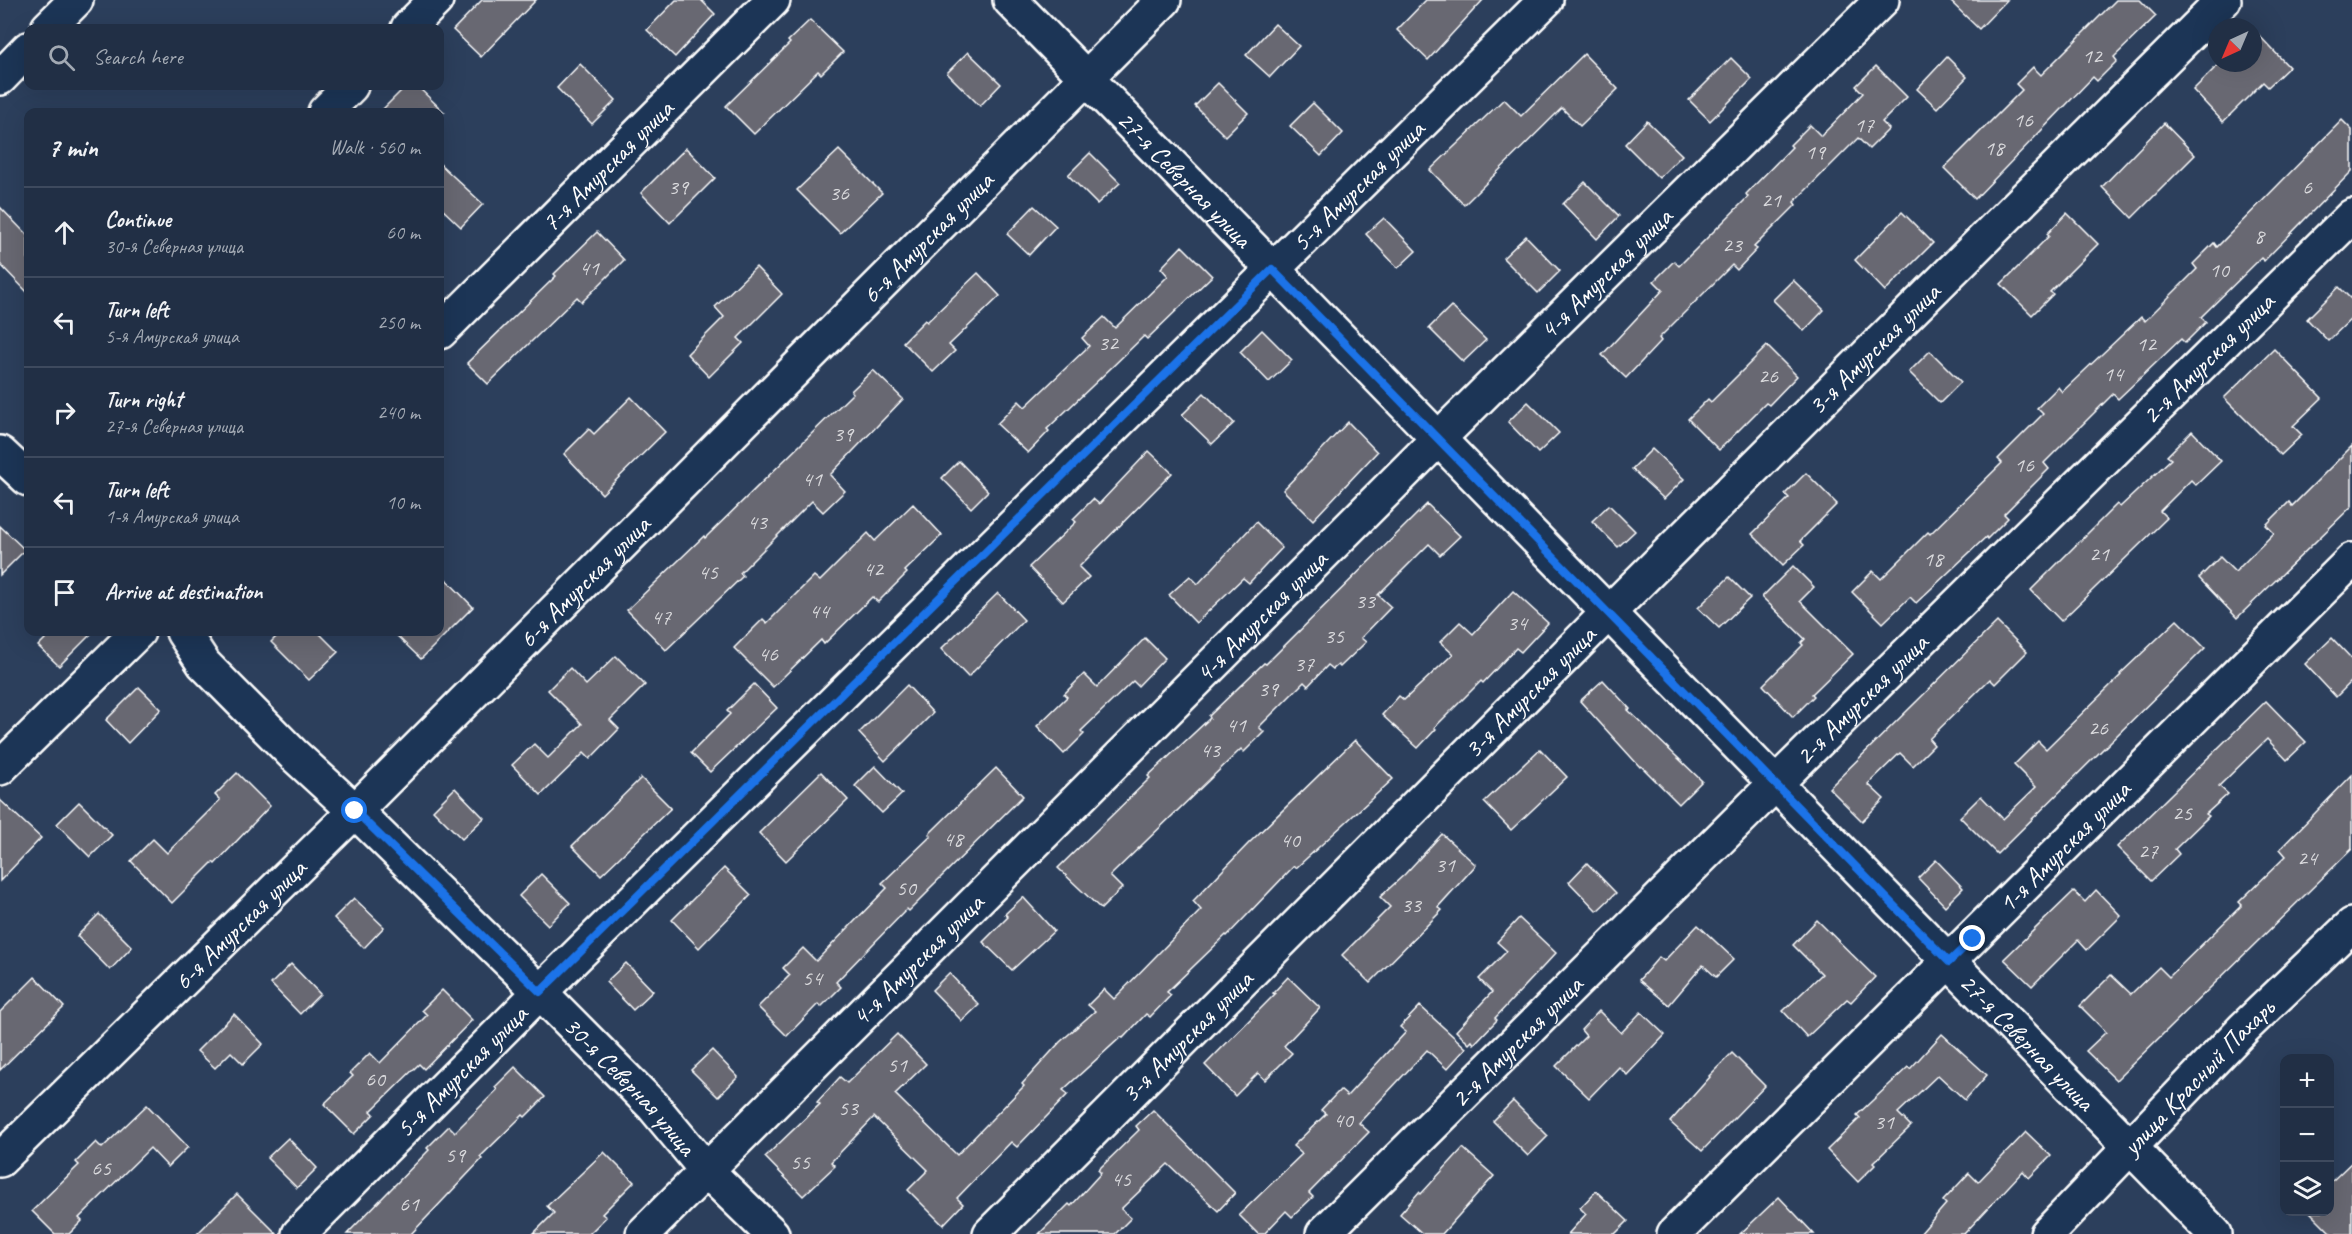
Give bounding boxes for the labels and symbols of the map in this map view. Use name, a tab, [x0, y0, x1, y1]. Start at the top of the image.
north arrow	[2208, 18, 2262, 72]
house number: 12	[2082, 42, 2104, 70]
street label: 7-я Амурская улица	[534, 92, 682, 239]
street label: 27-я Северная улица	[1110, 104, 1260, 256]
house number: 16	[2013, 106, 2034, 134]
house number: 17	[1854, 111, 1875, 139]
street label: 5-я Амурская улица	[1285, 112, 1433, 259]
house number: 18	[1984, 134, 2006, 162]
house number: 19	[1805, 138, 1827, 166]
street label: 6-я Амурская улица	[854, 163, 1002, 311]
house number: 39	[668, 173, 690, 201]
house number: 6	[2302, 173, 2313, 201]
house number: 36	[829, 179, 850, 207]
house number: 21	[1761, 186, 1782, 214]
street label: 4-я Амурская улица	[1533, 200, 1681, 347]
house number: 8	[2254, 222, 2266, 250]
house number: 23	[1722, 231, 1744, 259]
house number: 41	[579, 254, 600, 282]
house number: 10	[2209, 256, 2231, 284]
street label: 3-я Амурская улица	[1801, 275, 1949, 422]
street label: 2-я Амурская улица	[2135, 285, 2283, 431]
house number: 32	[1098, 329, 1120, 357]
house number: 12	[2136, 330, 2158, 358]
house number: 14	[2103, 360, 2125, 388]
house number: 26	[1758, 362, 1779, 390]
house number: 39	[833, 420, 855, 448]
house number: 16	[2014, 451, 2035, 479]
house number: 41	[802, 465, 823, 493]
street label: 6-я Амурская улица	[511, 507, 659, 655]
house number: 43	[747, 508, 769, 536]
house number: 21	[2089, 540, 2110, 568]
street label: 4-я Амурская улица	[1188, 542, 1336, 689]
house number: 18	[1923, 545, 1945, 573]
house number: 42	[863, 555, 885, 583]
house number: 45	[698, 558, 719, 586]
house number: 33	[1355, 587, 1377, 615]
house number: 44	[809, 597, 831, 625]
house number: 47	[651, 603, 672, 631]
house number: 34	[1507, 609, 1529, 637]
street label: 3-я Амурская улица	[1457, 618, 1604, 765]
house number: 35	[1324, 622, 1345, 650]
street label: 2-я Амурская улица	[1788, 625, 1936, 772]
house number: 46	[758, 640, 779, 668]
house number: 37	[1294, 650, 1315, 678]
house number: 39	[1258, 675, 1280, 703]
house number: 41	[1226, 711, 1247, 739]
house number: 26	[2088, 714, 2109, 742]
house number: 43	[1200, 736, 1222, 764]
street label: 1-я Амурская улица	[1991, 772, 2139, 920]
route start	[341, 797, 367, 823]
house number: 25	[2172, 799, 2193, 827]
house number: 48	[943, 825, 965, 853]
house number: 40	[1280, 826, 1302, 854]
house number: 27	[2138, 837, 2159, 865]
house number: 24	[2297, 844, 2319, 872]
street label: 6-я Амурская улица	[166, 851, 315, 998]
house number: 31	[1435, 851, 1456, 879]
house number: 50	[896, 874, 918, 902]
street label: 4-я Амурская улица	[845, 886, 992, 1033]
house number: 33	[1401, 891, 1423, 919]
route end	[1959, 925, 1985, 951]
street label: 3-я Амурская улица	[1114, 962, 1261, 1110]
house number: 54	[802, 964, 824, 992]
street label: 27-я Северная улица	[1952, 966, 2102, 1119]
street label: 2-я Амурская улица	[1444, 968, 1591, 1115]
street label: улица Красный Пахарь	[2114, 990, 2283, 1164]
street label: 5-я Амурская улица	[389, 997, 536, 1145]
street label: 30-я Северная улица	[556, 1009, 704, 1164]
house number: 51	[887, 1051, 908, 1079]
house number: 60	[365, 1065, 387, 1093]
house number: 53	[838, 1094, 860, 1122]
house number: 40	[1333, 1106, 1355, 1134]
house number: 31	[1874, 1108, 1895, 1136]
house number: 59	[445, 1141, 467, 1169]
house number: 55	[790, 1148, 811, 1176]
house number: 65	[91, 1154, 112, 1182]
house number: 45	[1111, 1165, 1132, 1193]
house number: 61	[399, 1190, 420, 1218]

